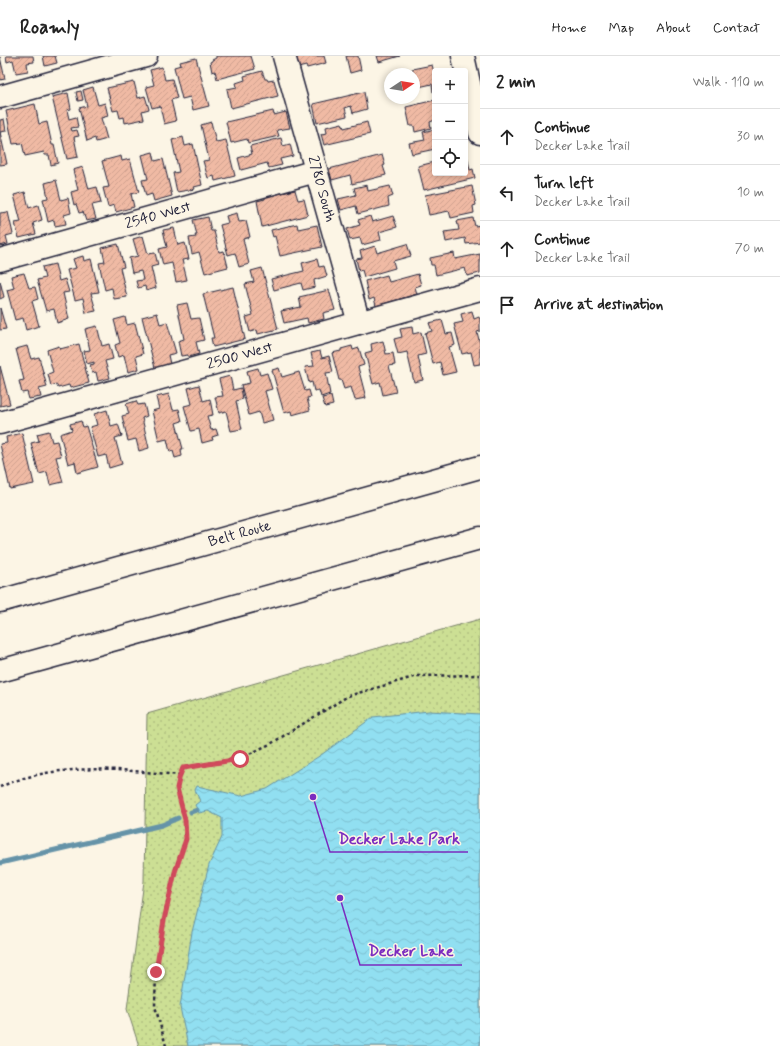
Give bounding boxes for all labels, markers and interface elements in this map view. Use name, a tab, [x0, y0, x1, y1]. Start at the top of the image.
text: Roamly	[20, 15, 79, 40]
text: Home	[552, 19, 586, 37]
text: Map	[608, 19, 634, 37]
text: About	[656, 19, 691, 37]
text: Contact	[713, 19, 760, 37]
north arrow	[384, 68, 420, 104]
map controls	[432, 68, 468, 176]
button: +	[432, 68, 468, 104]
text: 2 min	[496, 71, 536, 93]
text: Walk · 110 m	[693, 74, 764, 91]
button: −	[432, 104, 468, 140]
text: Continue	[534, 118, 590, 138]
icon: ahead	[496, 126, 518, 148]
text: 30 m	[737, 128, 764, 145]
text: Decker Lake Trail	[534, 138, 630, 155]
button: locate	[432, 140, 468, 176]
street label: 2780 South	[302, 153, 340, 224]
text: Turn left	[534, 174, 594, 194]
icon: left	[496, 182, 518, 204]
text: 10 m	[737, 184, 764, 201]
text: Decker Lake Trail	[534, 194, 630, 211]
street label: 2540 West	[123, 197, 194, 234]
text: Continue	[534, 230, 590, 250]
icon: ahead	[496, 238, 518, 260]
text: 70 m	[735, 240, 764, 257]
text: Decker Lake Trail	[534, 250, 630, 267]
icon: arrive	[496, 294, 518, 316]
text: Arrive at destination	[534, 295, 663, 315]
street label: 2500 West	[205, 337, 276, 375]
street label: Belt Route	[206, 516, 274, 552]
route start	[231, 750, 249, 768]
callout: Decker Lake Park	[330, 824, 468, 852]
text: Decker Lake Park	[338, 829, 460, 850]
callout: Decker Lake	[360, 937, 462, 965]
text: Decker Lake	[368, 941, 454, 962]
route end	[147, 963, 165, 981]

